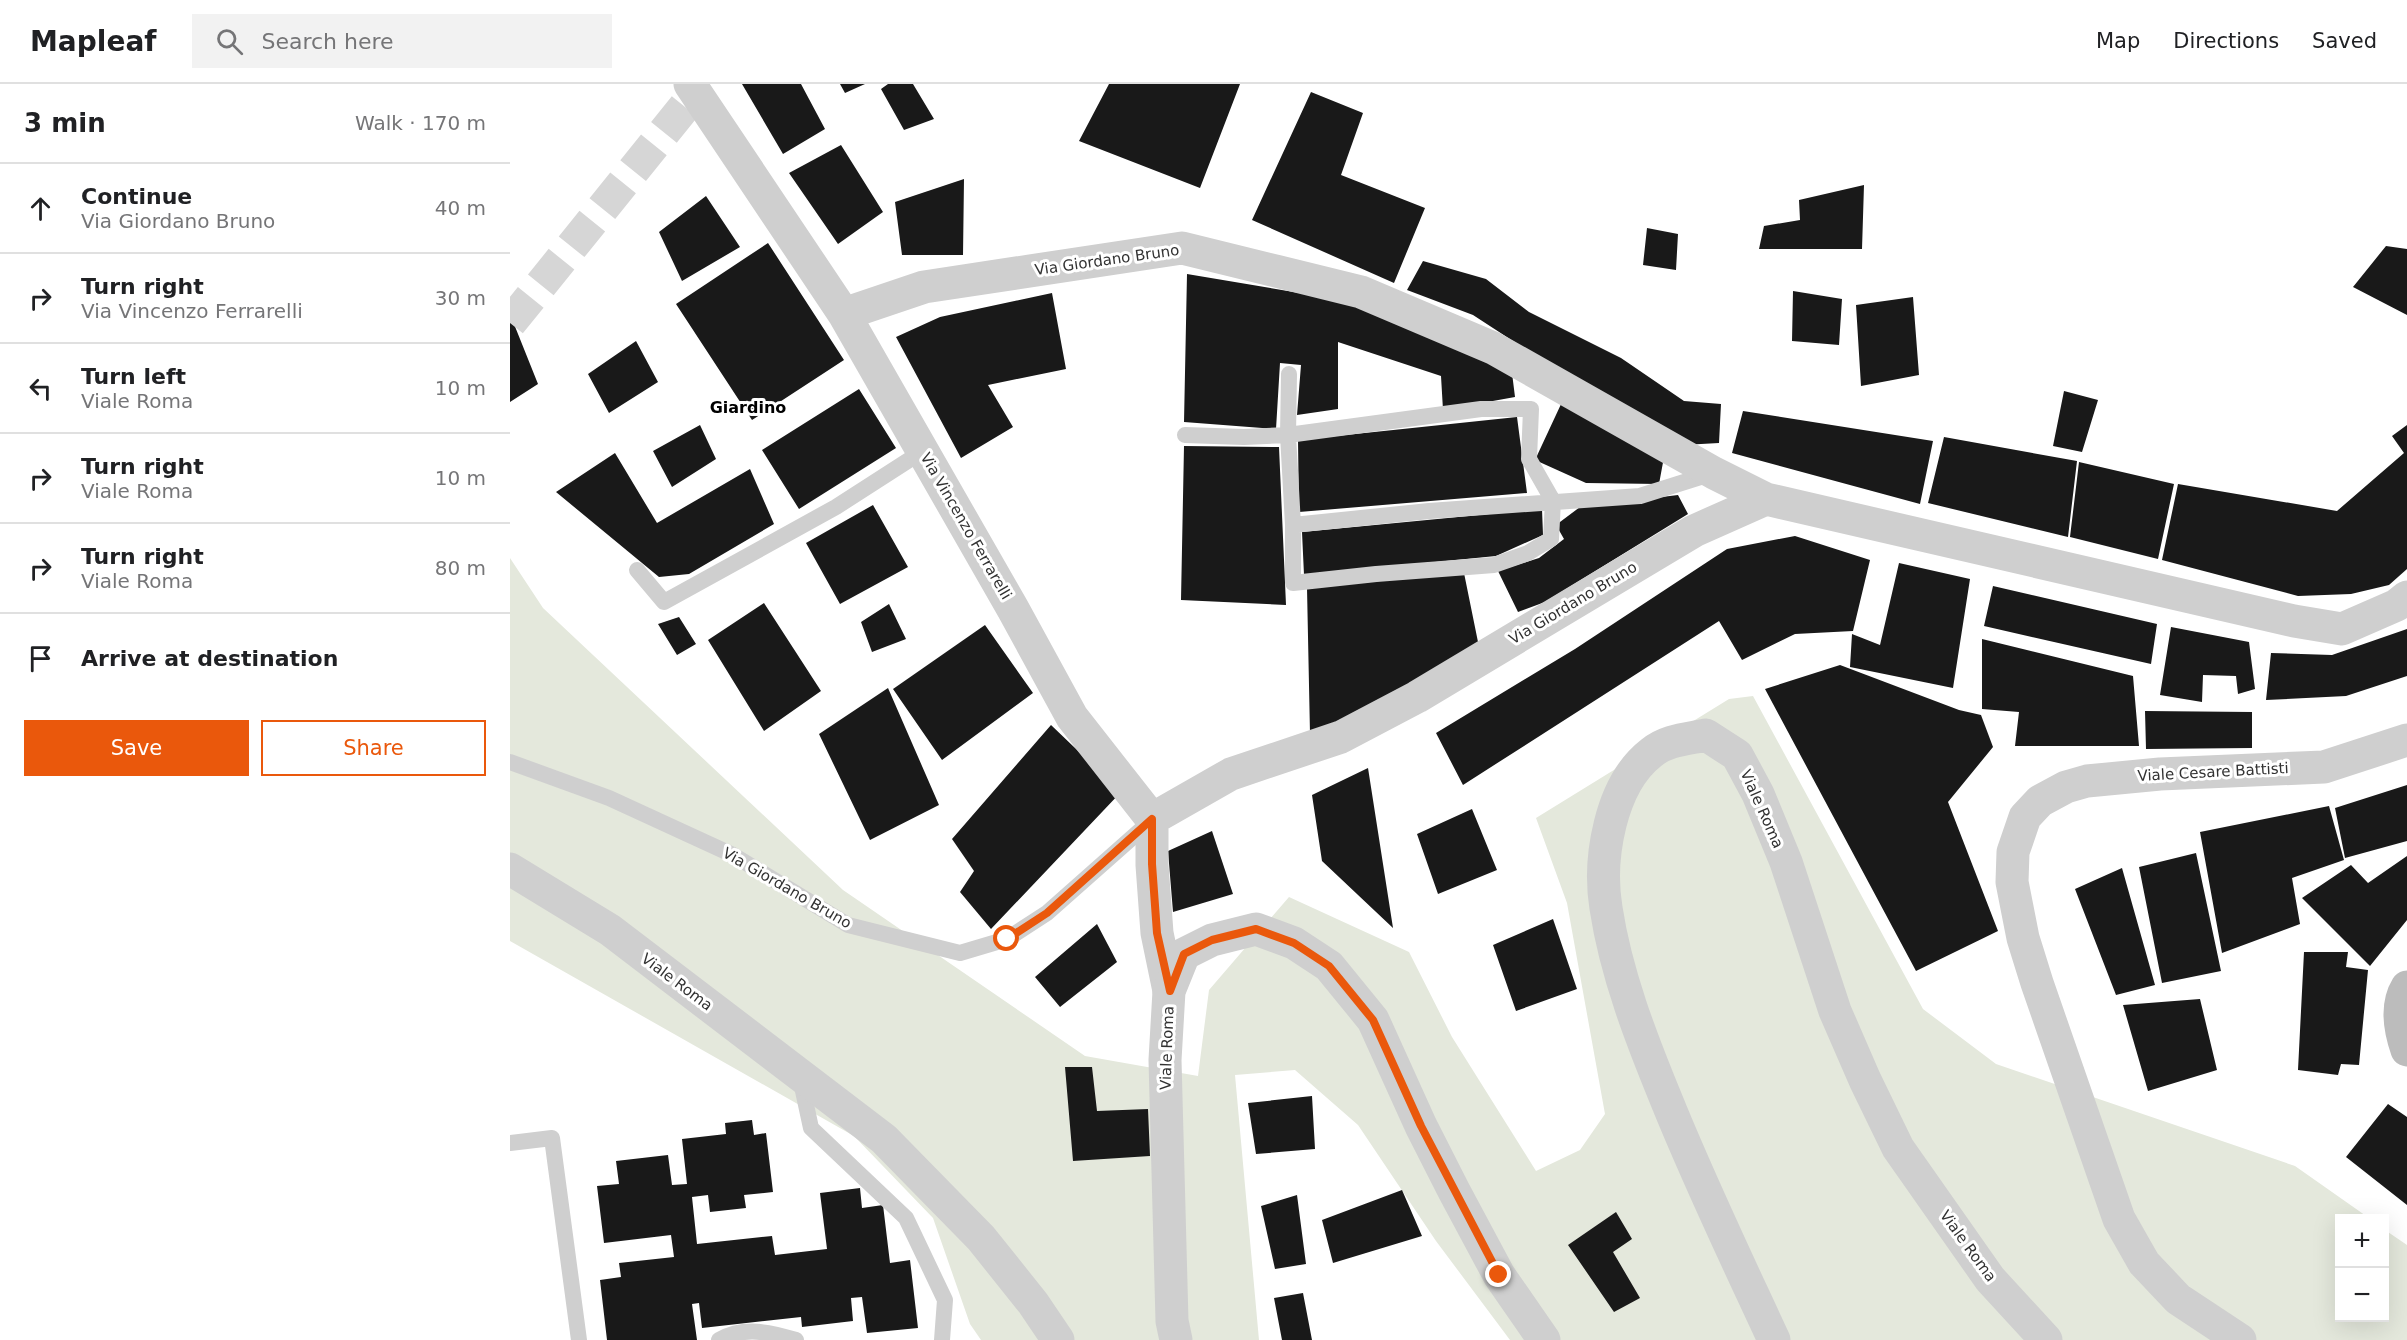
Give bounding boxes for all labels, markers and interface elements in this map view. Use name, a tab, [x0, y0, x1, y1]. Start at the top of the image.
search box	[192, 14, 612, 68]
text: Mapleaf	[30, 25, 156, 58]
icon: search	[213, 25, 246, 58]
text: Search here	[261, 29, 394, 54]
text: Map	[2096, 29, 2140, 53]
text: Directions	[2173, 29, 2279, 53]
text: Saved	[2312, 29, 2377, 53]
text: 3 min	[24, 108, 106, 138]
text: Walk · 170 m	[355, 111, 486, 135]
text: Continue	[81, 184, 192, 209]
icon: ahead	[24, 192, 57, 225]
text: 40 m	[435, 196, 486, 220]
text: Via Giordano Bruno	[81, 209, 275, 233]
street label: Via Giordano Bruno	[1034, 241, 1180, 279]
text: Turn right	[81, 274, 204, 299]
icon: right	[24, 282, 57, 315]
text: 30 m	[435, 286, 486, 310]
text: Via Vincenzo Ferrarelli	[81, 299, 303, 323]
text: Turn left	[81, 364, 186, 389]
icon: left	[24, 372, 57, 405]
text: 10 m	[435, 376, 486, 400]
text: Viale Roma	[81, 389, 193, 413]
district label: Giardino	[710, 398, 786, 417]
street label: Via Vincenzo Ferrarelli	[917, 449, 1015, 603]
text: Turn right	[81, 454, 204, 479]
icon: right	[24, 462, 57, 495]
text: 10 m	[435, 466, 486, 490]
text: Viale Roma	[81, 479, 193, 503]
text: Turn right	[81, 544, 204, 569]
icon: right	[24, 552, 57, 585]
text: 80 m	[435, 556, 486, 580]
street label: Via Giordano Bruno	[1506, 558, 1640, 648]
text: Viale Roma	[81, 569, 193, 593]
icon: arrive	[24, 642, 57, 675]
text: Arrive at destination	[81, 646, 338, 671]
button: Save	[24, 720, 249, 776]
button: Share	[261, 720, 486, 776]
street label: Viale Cesare Battisti	[2137, 759, 2289, 785]
street label: Viale Roma	[1737, 767, 1787, 851]
street label: Via Giordano Bruno	[719, 844, 855, 932]
route start	[993, 925, 1019, 951]
street label: Viale Roma	[638, 949, 716, 1015]
street label: Viale Roma	[1157, 1006, 1177, 1090]
street label: Viale Roma	[1936, 1207, 2000, 1285]
map controls	[2335, 1214, 2389, 1322]
button: +	[2335, 1214, 2389, 1268]
route end	[1485, 1261, 1511, 1287]
button: −	[2335, 1268, 2389, 1322]

